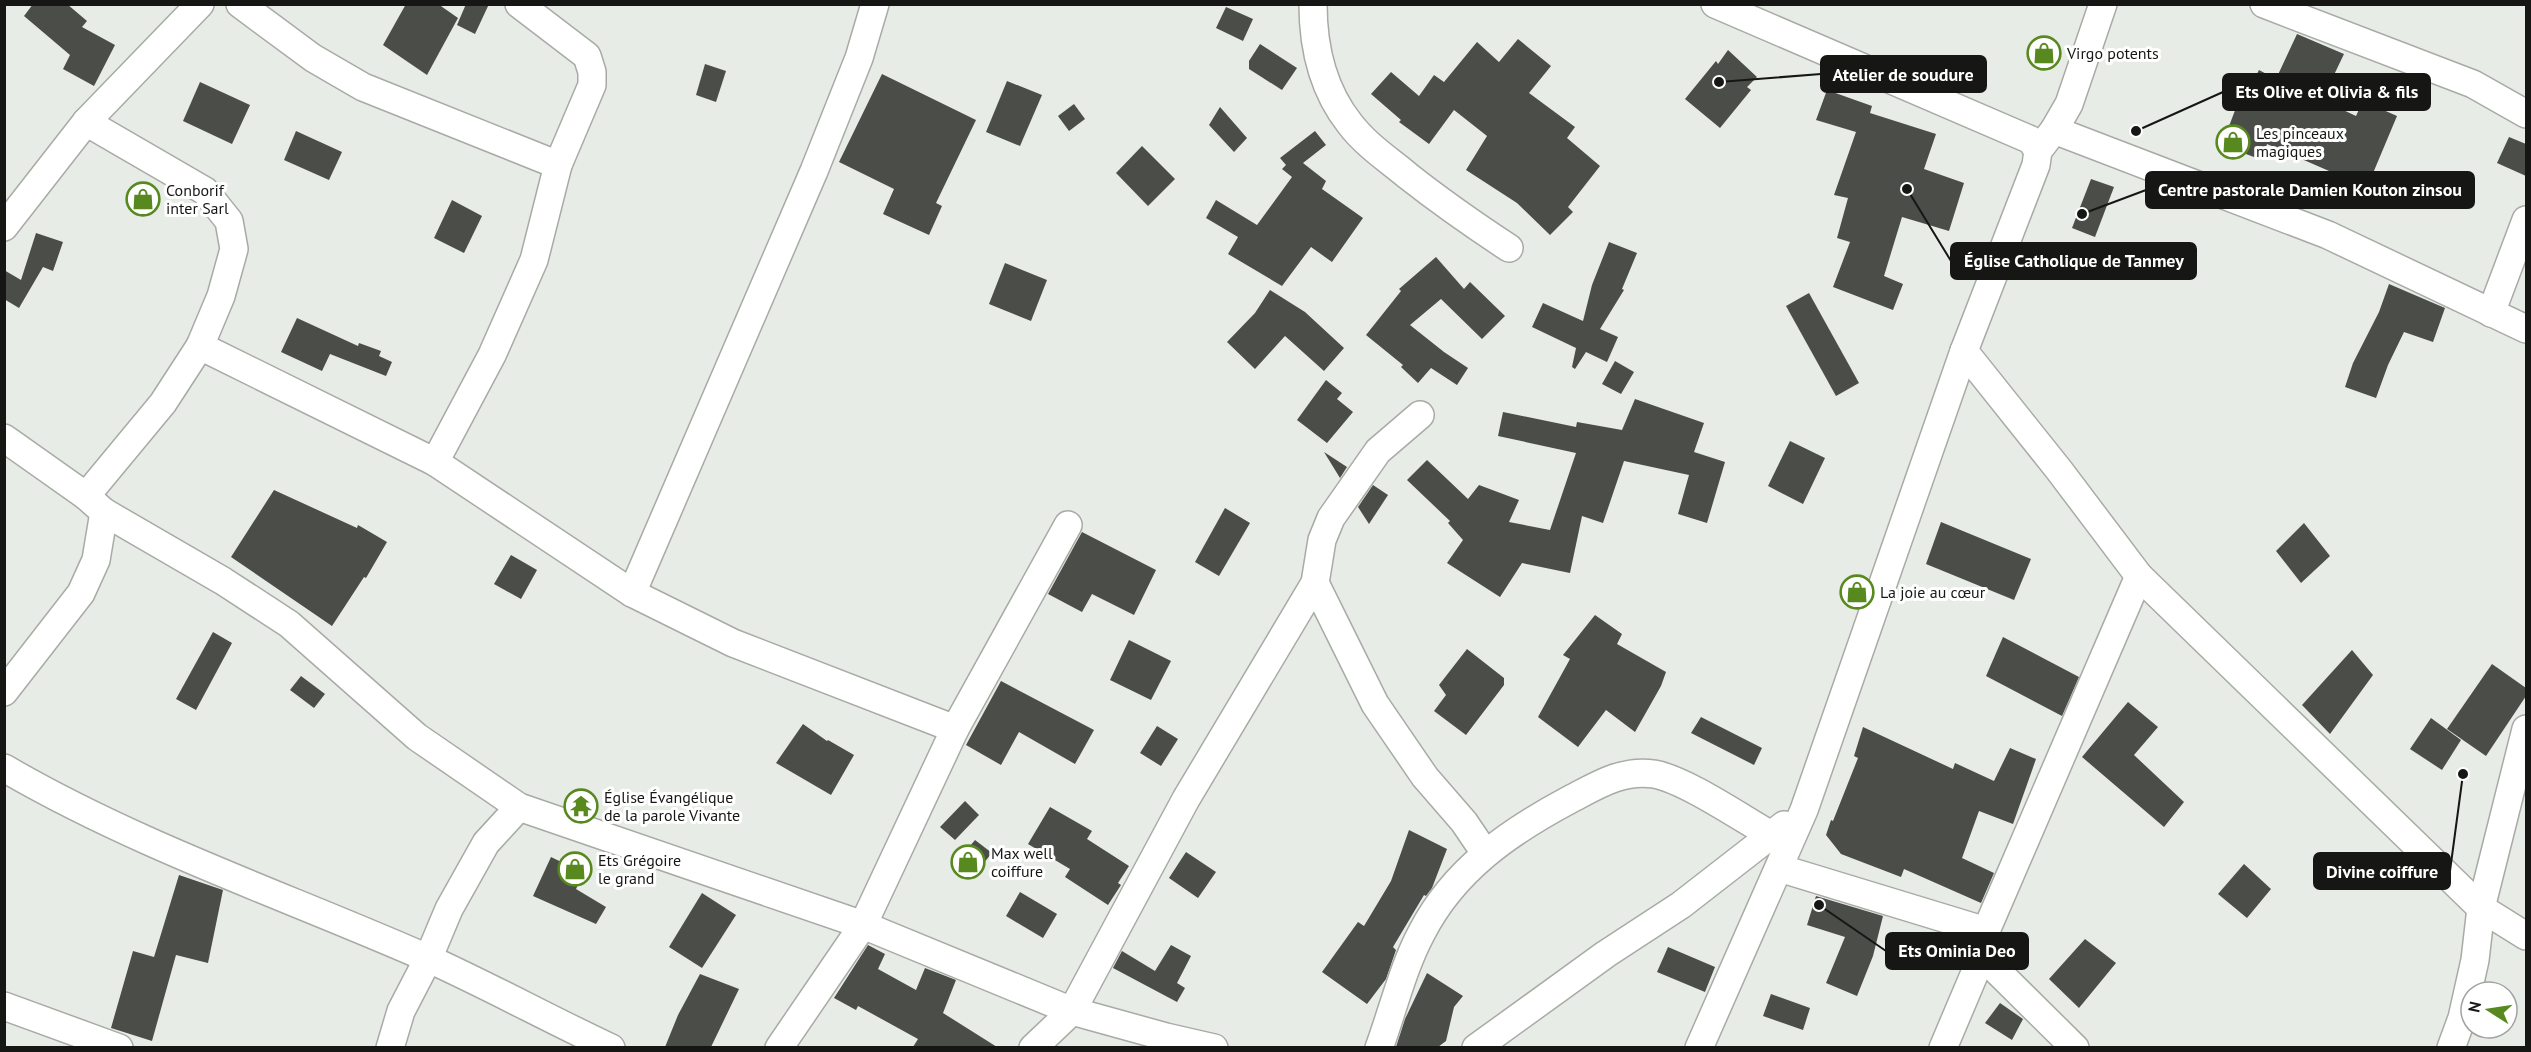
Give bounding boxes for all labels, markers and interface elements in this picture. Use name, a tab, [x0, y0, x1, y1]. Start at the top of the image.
shop icon: Virgo potents	[2026, 35, 2062, 71]
place label: Virgo potents	[2066, 43, 2159, 63]
callout: Atelier de soudure	[1821, 56, 1986, 92]
text: Atelier de soudure	[1832, 63, 1974, 86]
callout: Ets Olive et Olivia & fils	[2223, 74, 2430, 110]
text: Ets Olive et Olivia & fils	[2236, 80, 2419, 103]
place label: Les pinceaux magiques	[2256, 123, 2344, 161]
shop icon: Les pinceaux magiques	[2215, 124, 2251, 160]
callout: Centre pastorale Damien Kouton zinsou	[2146, 172, 2474, 208]
text: Centre pastorale Damien Kouton zinsou	[2158, 178, 2462, 201]
place label: Conborif inter Sarl	[166, 180, 229, 218]
shop icon: Conborif inter Sarl	[125, 181, 161, 217]
callout: Église Catholique de Tanmey	[1951, 243, 2196, 279]
text: Église Catholique de Tanmey	[1964, 249, 2184, 272]
shop icon: La joie au cœur	[1839, 574, 1875, 610]
place label: La joie au cœur	[1880, 582, 1986, 602]
place label: Église Évangélique de la parole Vivante	[604, 787, 740, 825]
temple icon: Église Évangélique de la parole Vivante	[563, 788, 599, 824]
place label: Max well coiffure	[991, 843, 1053, 881]
shop icon: Max well coiffure	[950, 844, 986, 880]
place label: Ets Grégoire le grand	[598, 850, 681, 888]
shop icon: Ets Grégoire le grand	[557, 851, 593, 887]
callout: Divine coiffure	[2314, 853, 2450, 889]
text: Divine coiffure	[2326, 860, 2438, 883]
callout: Ets Ominia Deo	[1886, 933, 2028, 969]
text: Ets Ominia Deo	[1898, 939, 2016, 962]
north arrow	[2459, 980, 2519, 1040]
text: N	[2463, 1000, 2485, 1014]

